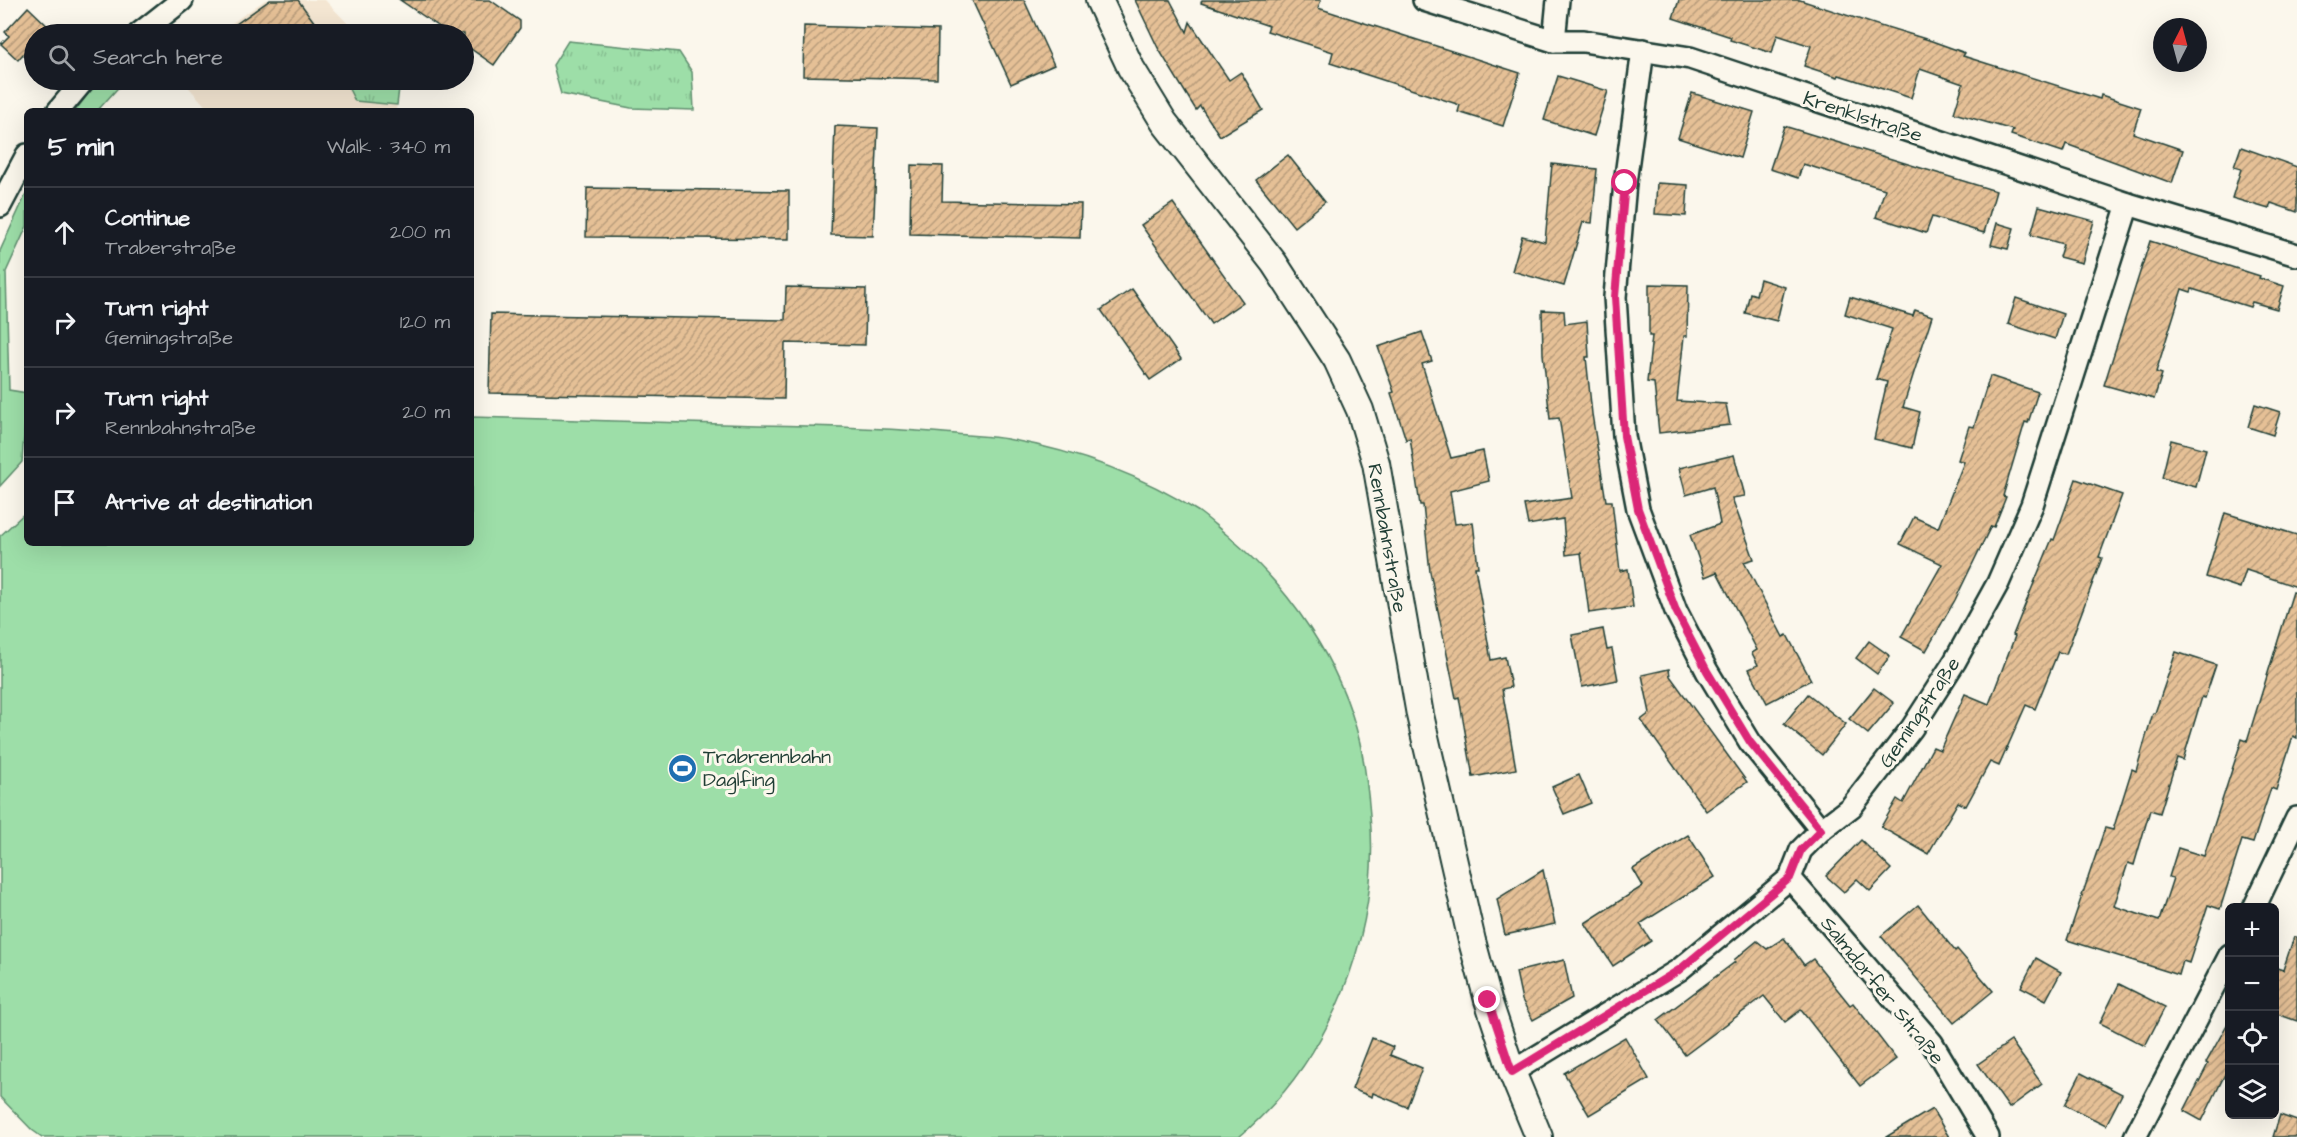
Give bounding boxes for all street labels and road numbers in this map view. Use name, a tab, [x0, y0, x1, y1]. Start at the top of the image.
street label: Krenklstraße	[1800, 85, 1926, 149]
street label: Rennbahnstraße	[1360, 462, 1414, 615]
street label: Gemingstraße	[1872, 652, 1968, 774]
street label: Salmdorfer Straße	[1814, 911, 1951, 1071]

